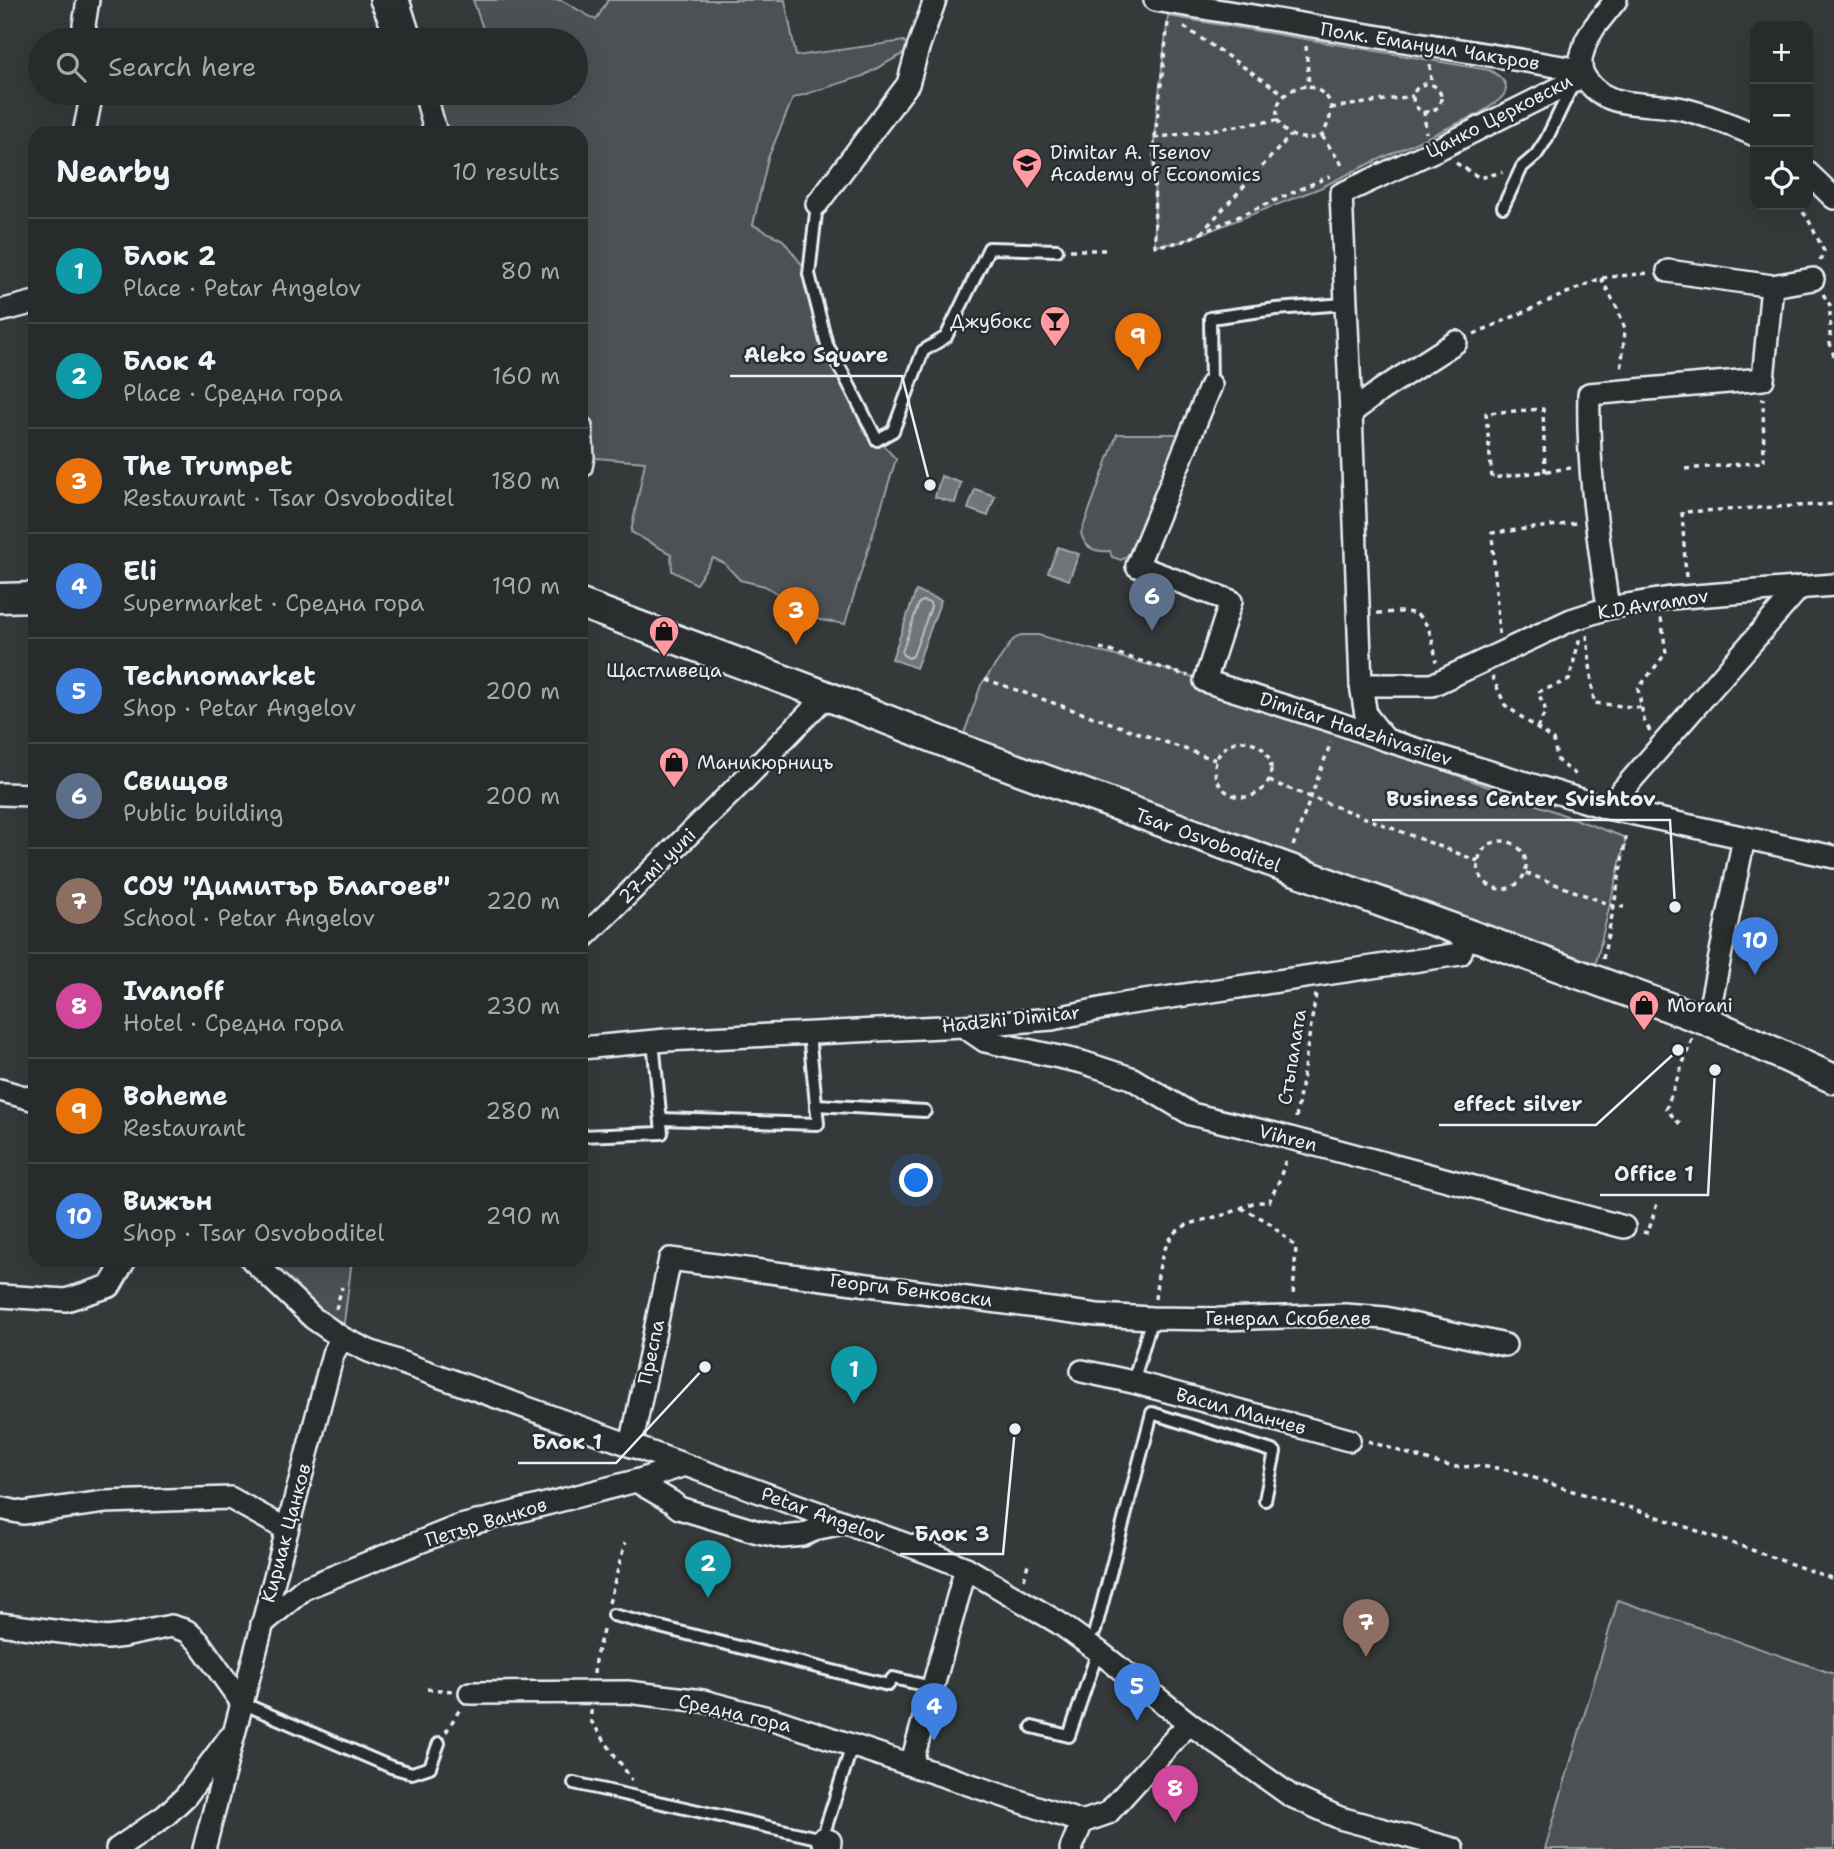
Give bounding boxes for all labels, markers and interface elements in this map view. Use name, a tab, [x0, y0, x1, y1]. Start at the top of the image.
street label: Полк. Емануил Чакъров	[1319, 16, 1541, 76]
map controls	[1750, 21, 1813, 210]
button: +	[1750, 21, 1813, 84]
search box	[28, 28, 588, 105]
icon: search	[52, 48, 90, 86]
text: Search here	[108, 49, 257, 84]
street label: Цанко Церковски	[1421, 68, 1577, 164]
button: −	[1750, 84, 1813, 147]
place label: Dimitar A. Tsenov Academy of Economics	[1050, 140, 1261, 187]
school or university icon: Dimitar A. Tsenov Academy of Economics	[1010, 146, 1044, 190]
button: locate	[1750, 147, 1813, 210]
text: Nearby	[56, 151, 171, 192]
text: 10 results	[452, 157, 560, 187]
text: Блок 2	[123, 238, 216, 273]
text: 1	[74, 256, 84, 286]
text: 80 m	[501, 256, 560, 286]
text: Place · Petar Angelov	[123, 273, 361, 303]
bar icon: Джубокс	[1038, 304, 1072, 348]
place label: Джубокс	[950, 309, 1032, 334]
pin: 9	[1115, 313, 1161, 371]
callout: Aleko Square	[730, 334, 902, 376]
text: Aleko Square	[744, 341, 888, 369]
text: Блок 4	[123, 343, 216, 378]
text: 2	[71, 361, 87, 391]
text: 160 m	[492, 361, 560, 391]
text: Place · Средна гора	[123, 378, 343, 408]
text: The Trumpet	[123, 448, 292, 483]
text: 3	[71, 466, 87, 496]
text: 180 m	[491, 466, 560, 496]
text: Restaurant · Tsar Osvoboditel	[123, 483, 454, 513]
text: Eli	[123, 553, 157, 588]
text: 4	[71, 571, 87, 601]
text: 190 m	[492, 571, 560, 601]
pin: 6	[1129, 573, 1175, 631]
street label: K.D.Avramov	[1596, 583, 1710, 625]
pin: 3	[773, 587, 819, 645]
text: Supermarket · Средна гора	[123, 588, 424, 618]
shop icon: Щастливеца	[647, 614, 681, 658]
text: Technomarket	[123, 658, 316, 693]
place label: Щастливеца	[606, 658, 722, 683]
text: 5	[72, 676, 86, 706]
text: 200 m	[485, 676, 560, 706]
street label: Dimitar Hadzhivasilev	[1256, 686, 1456, 772]
text: Shop · Petar Angelov	[123, 693, 356, 723]
shop icon: Маникюрницъ	[657, 745, 691, 789]
place label: Маникюрницъ	[697, 750, 834, 775]
text: Свищов	[123, 763, 228, 798]
callout: Business Center Svishtov	[1372, 778, 1670, 820]
text: 6	[71, 781, 87, 811]
text: 200 m	[485, 781, 560, 811]
text: Business Center Svishtov	[1386, 785, 1656, 813]
text: Public building	[123, 798, 283, 828]
street label: Tsar Osvoboditel	[1132, 802, 1285, 878]
street label: 27-mi yuni	[613, 823, 701, 909]
text: СОУ "Димитър Благоев"	[123, 868, 450, 903]
text: 7	[71, 886, 87, 916]
text: 220 m	[486, 886, 560, 916]
text: School · Petar Angelov	[123, 903, 375, 933]
pin: 10	[1732, 917, 1778, 975]
text: Ivanoff	[123, 973, 224, 1008]
shop icon: Morani	[1627, 988, 1661, 1032]
text: 8	[71, 991, 87, 1021]
text: 230 m	[486, 991, 560, 1021]
place label: Morani	[1667, 993, 1733, 1018]
street label: Hadzhi Dimitar	[941, 999, 1081, 1039]
street label: Стъпалата	[1272, 1007, 1312, 1107]
text: Hotel · Средна гора	[123, 1008, 344, 1038]
text: Boheme	[123, 1078, 228, 1113]
callout: effect silver	[1439, 1083, 1596, 1125]
text: effect silver	[1453, 1090, 1583, 1118]
text: 9	[71, 1096, 87, 1126]
text: 280 m	[485, 1096, 560, 1126]
text: Restaurant	[123, 1113, 246, 1143]
street label: Vihren	[1256, 1119, 1320, 1157]
callout: Office 1	[1600, 1153, 1708, 1195]
text: Office 1	[1614, 1160, 1694, 1188]
your location	[899, 1163, 933, 1197]
text: Вижън	[123, 1183, 212, 1218]
text: 10	[66, 1201, 92, 1231]
text: 290 m	[486, 1201, 560, 1231]
text: Shop · Tsar Osvoboditel	[123, 1218, 384, 1248]
street label: Георги Бенковски	[828, 1268, 994, 1312]
street label: Генерал Скобелев	[1205, 1306, 1371, 1331]
street label: Преспа	[632, 1317, 670, 1387]
pin: 1	[831, 1346, 877, 1404]
street label: Васил Манчев	[1173, 1382, 1309, 1440]
callout: Блок 1	[518, 1421, 616, 1463]
text: Блок 1	[532, 1428, 602, 1456]
street label: Кириак Цанков	[255, 1461, 317, 1605]
street label: Petar Angelov	[758, 1481, 888, 1549]
street label: Петър Ванков	[422, 1492, 550, 1552]
callout: Блок 3	[900, 1512, 1003, 1554]
text: Блок 3	[914, 1520, 990, 1548]
pin: 2	[685, 1540, 731, 1598]
pin: 7	[1343, 1599, 1389, 1657]
pin: 5	[1114, 1663, 1160, 1721]
pin: 4	[911, 1683, 957, 1741]
street label: Средна гора	[676, 1688, 794, 1738]
pin: 8	[1152, 1765, 1198, 1823]

